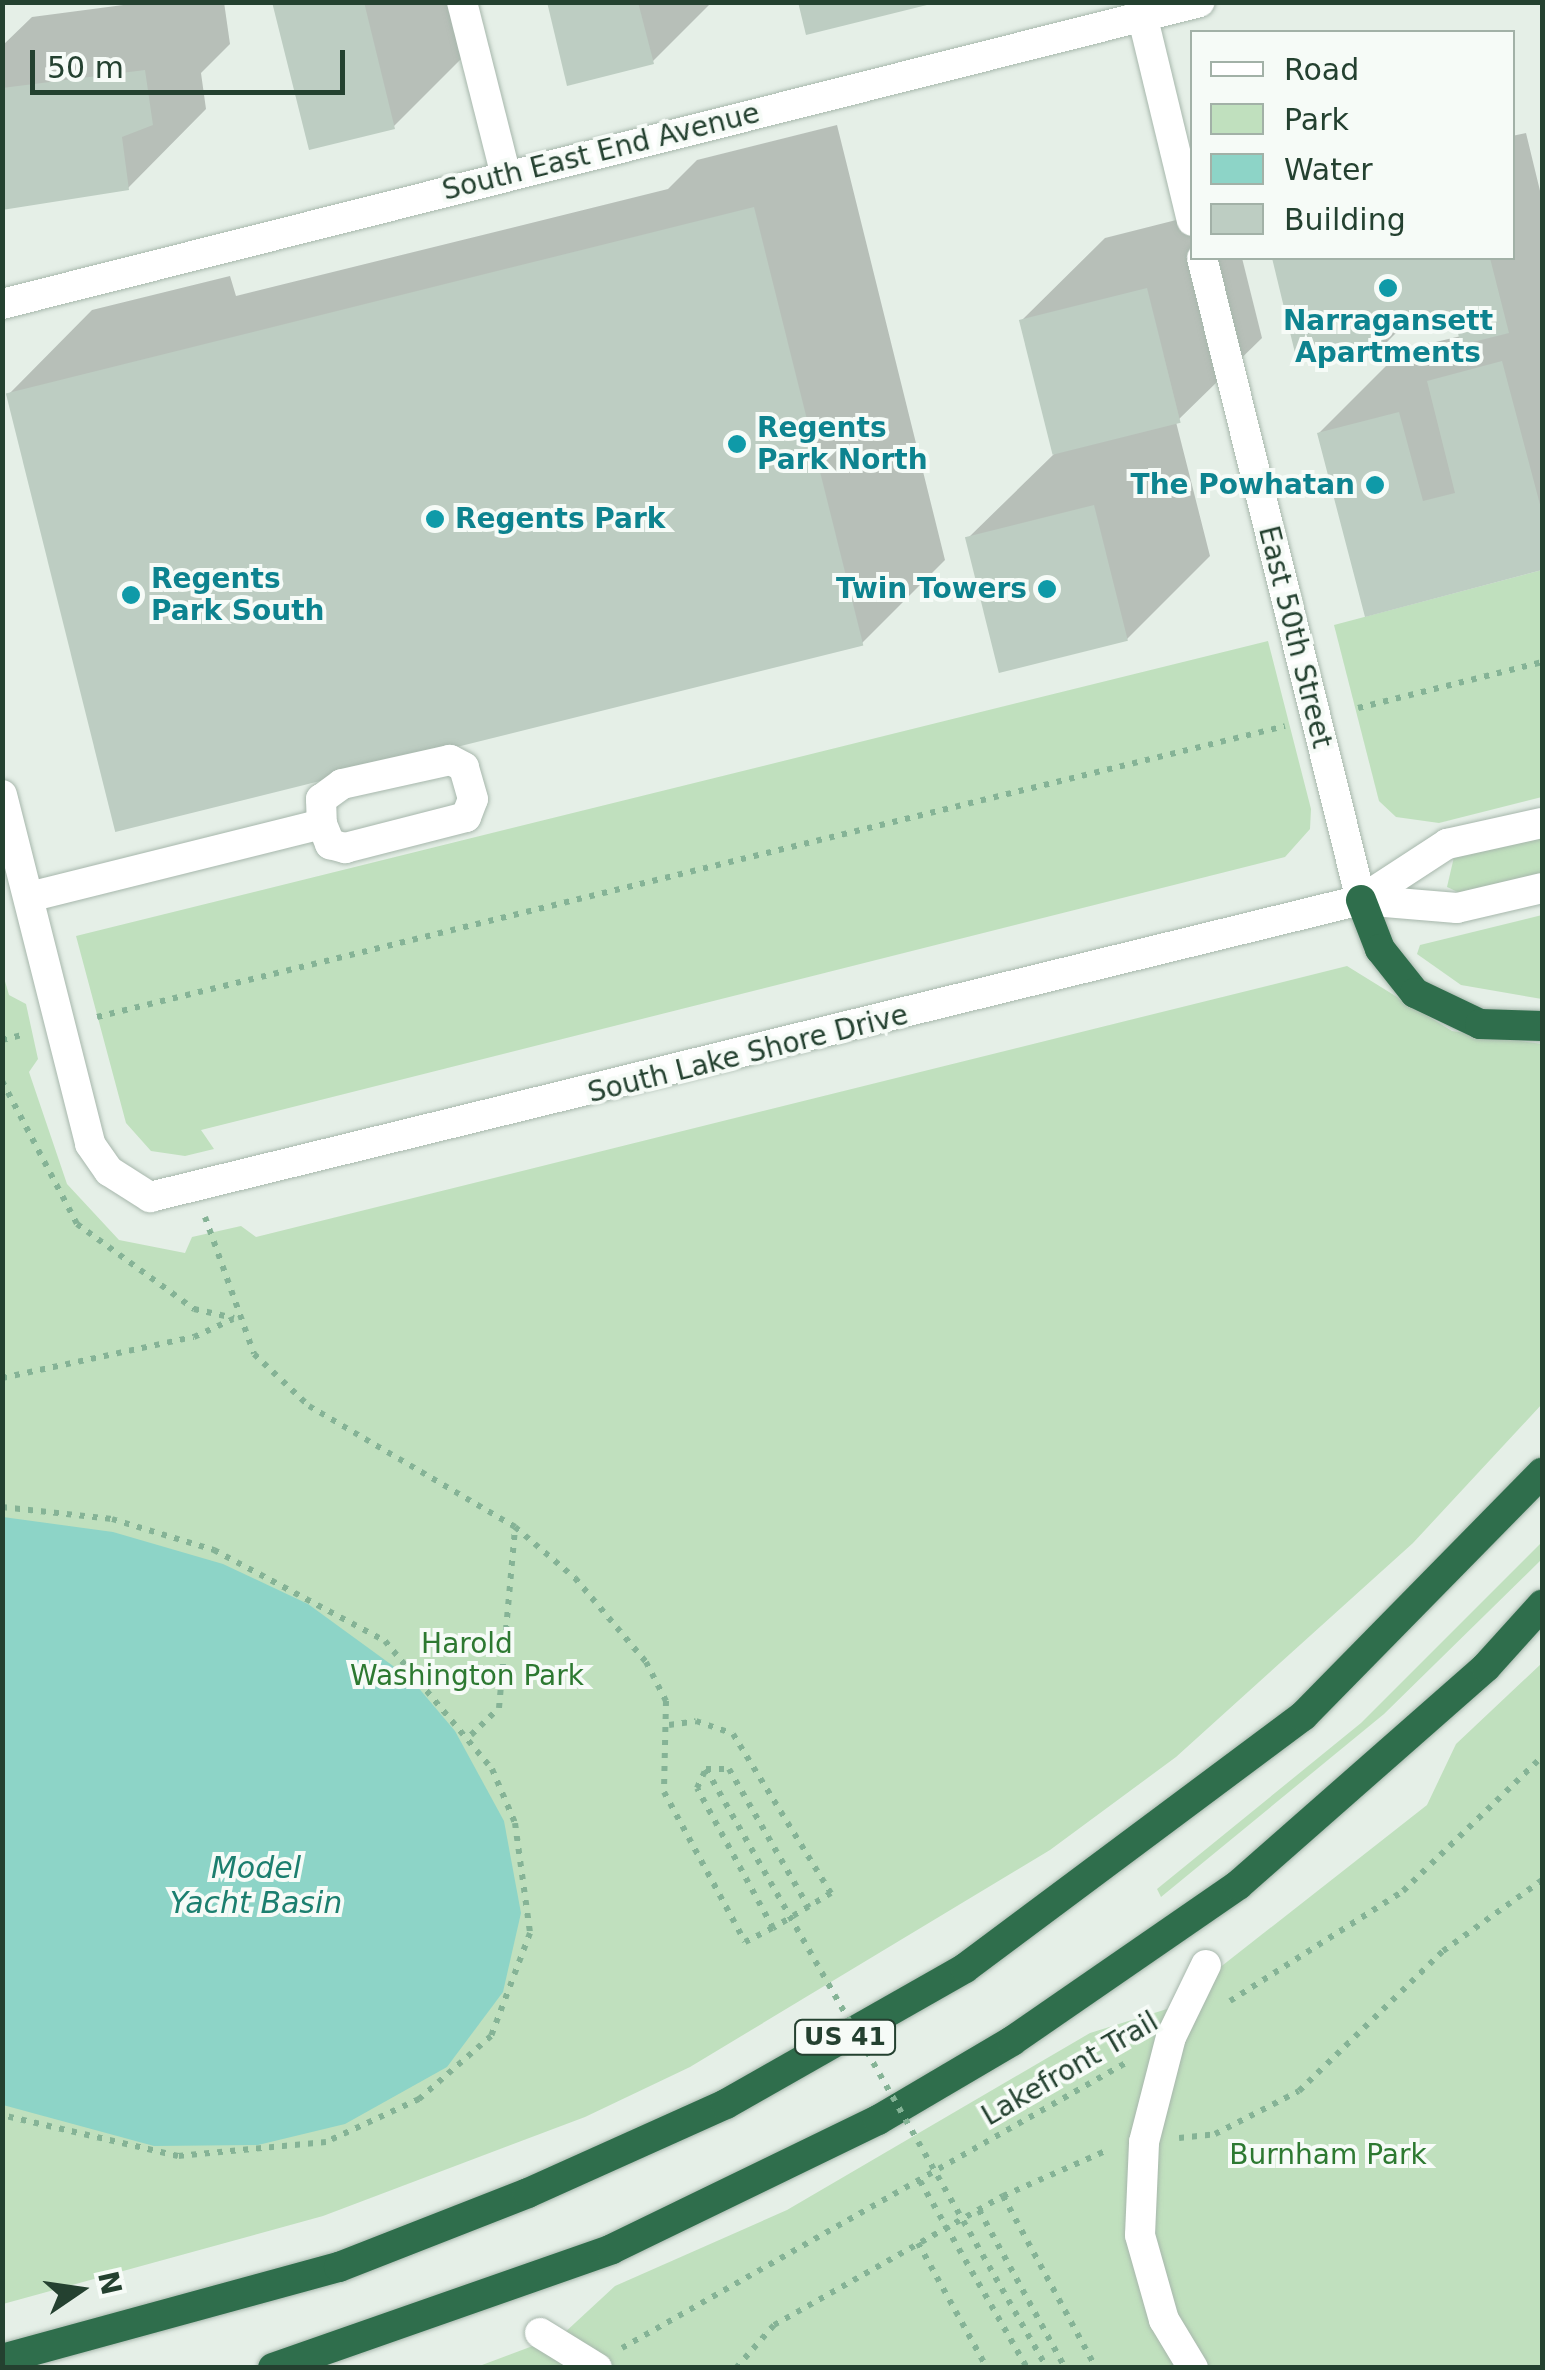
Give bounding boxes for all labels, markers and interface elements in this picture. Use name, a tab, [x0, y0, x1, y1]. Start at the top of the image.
scale bar	[35, 30, 350, 92]
legend	[1190, 30, 1515, 260]
text: 50 m	[47, 50, 124, 85]
text: Road	[1284, 52, 1359, 87]
street label: South East End Avenue	[439, 96, 763, 208]
text: Park	[1284, 102, 1349, 137]
text: Water	[1284, 152, 1373, 187]
text: Building	[1284, 202, 1406, 237]
marker: Narragansett Apartments	[1377, 277, 1399, 299]
place label: Narragansett Apartments	[1283, 304, 1493, 370]
place label: Regents Park North	[757, 411, 928, 477]
marker: Regents Park North	[726, 433, 748, 455]
place label: The Powhatan	[1131, 468, 1355, 502]
marker: The Powhatan	[1364, 474, 1386, 496]
place label: Regents Park	[455, 502, 665, 536]
marker: Regents Park	[424, 508, 446, 530]
street label: East 50th Street	[1251, 522, 1339, 752]
place label: Regents Park South	[151, 562, 324, 628]
place label: Twin Towers	[836, 572, 1027, 606]
marker: Twin Towers	[1036, 578, 1058, 600]
marker: Regents Park South	[120, 584, 142, 606]
street label: South Lake Shore Drive	[584, 998, 912, 1110]
park label: Harold Washington Park	[350, 1627, 584, 1693]
water label: Model Yacht Basin	[170, 1850, 342, 1920]
street label: Lakefront Trail	[976, 2005, 1164, 2133]
road number: US 41	[792, 2017, 898, 2057]
park label: Burnham Park	[1229, 2138, 1427, 2172]
north arrow	[30, 2240, 130, 2340]
text: N	[91, 2268, 128, 2298]

